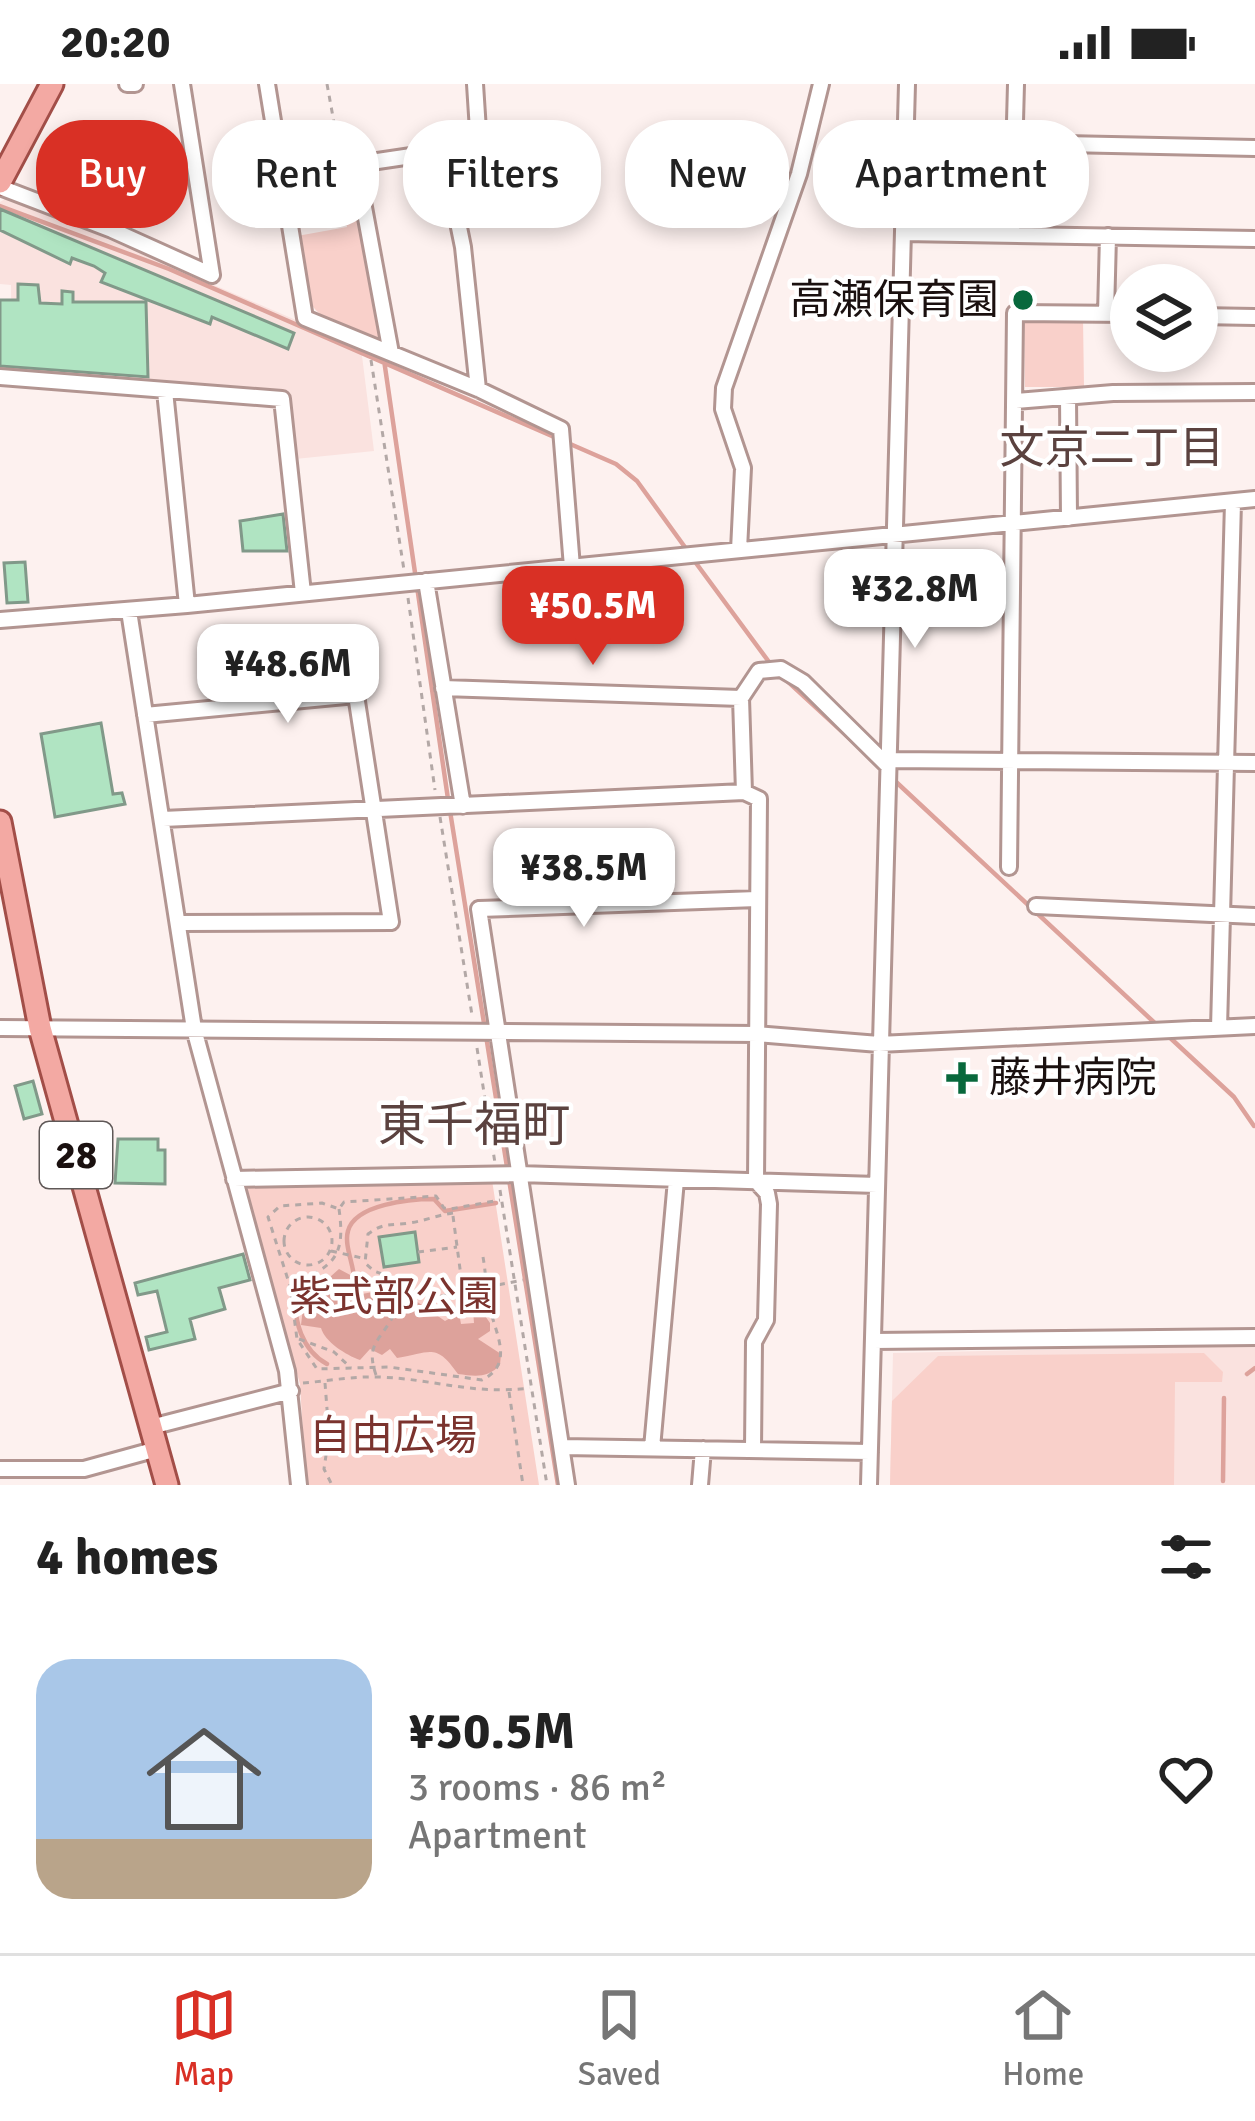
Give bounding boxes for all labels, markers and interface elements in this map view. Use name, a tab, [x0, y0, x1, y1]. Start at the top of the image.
text: 20:20	[60, 15, 170, 70]
chip: Buy	[36, 120, 188, 228]
chip: Rent	[212, 120, 379, 228]
chip: Filters	[403, 120, 601, 228]
chip: New	[625, 120, 789, 228]
chip: Apartment	[813, 120, 1089, 228]
map controls	[1110, 264, 1218, 372]
button: layers	[1110, 264, 1218, 372]
place label: 高瀬保育園	[789, 275, 999, 326]
marker: 高瀬保育園	[1010, 287, 1036, 313]
district label: 文京二丁目	[999, 421, 1225, 476]
pin: ¥32.8M	[817, 549, 1013, 651]
text: ¥32.8M	[851, 564, 979, 612]
pin: ¥50.5M	[495, 566, 691, 668]
text: ¥50.5M	[529, 581, 657, 629]
pin: ¥48.6M	[190, 624, 386, 726]
text: ¥48.6M	[224, 639, 352, 687]
pin: ¥38.5M	[486, 828, 682, 930]
text: ¥38.5M	[520, 843, 648, 891]
place label: 藤井病院	[989, 1053, 1157, 1104]
marker: 藤井病院	[946, 1062, 978, 1094]
district label: 東千福町	[378, 1096, 570, 1155]
road number: 28	[40, 1122, 112, 1188]
park label: 紫式部公園	[289, 1272, 499, 1323]
park label: 自由広場	[309, 1411, 477, 1462]
icon: filters	[1153, 1524, 1219, 1590]
text: 4 homes	[36, 1526, 218, 1589]
text: ¥50.5M	[408, 1700, 575, 1763]
icon: home	[132, 1707, 276, 1851]
icon: heart	[1153, 1746, 1219, 1812]
text: 3 rooms · 86 m²	[408, 1763, 667, 1811]
text: Apartment	[408, 1811, 587, 1859]
tab: Map	[171, 1982, 237, 2095]
tab: Saved	[578, 1982, 661, 2095]
tab: Home	[1002, 1982, 1084, 2095]

